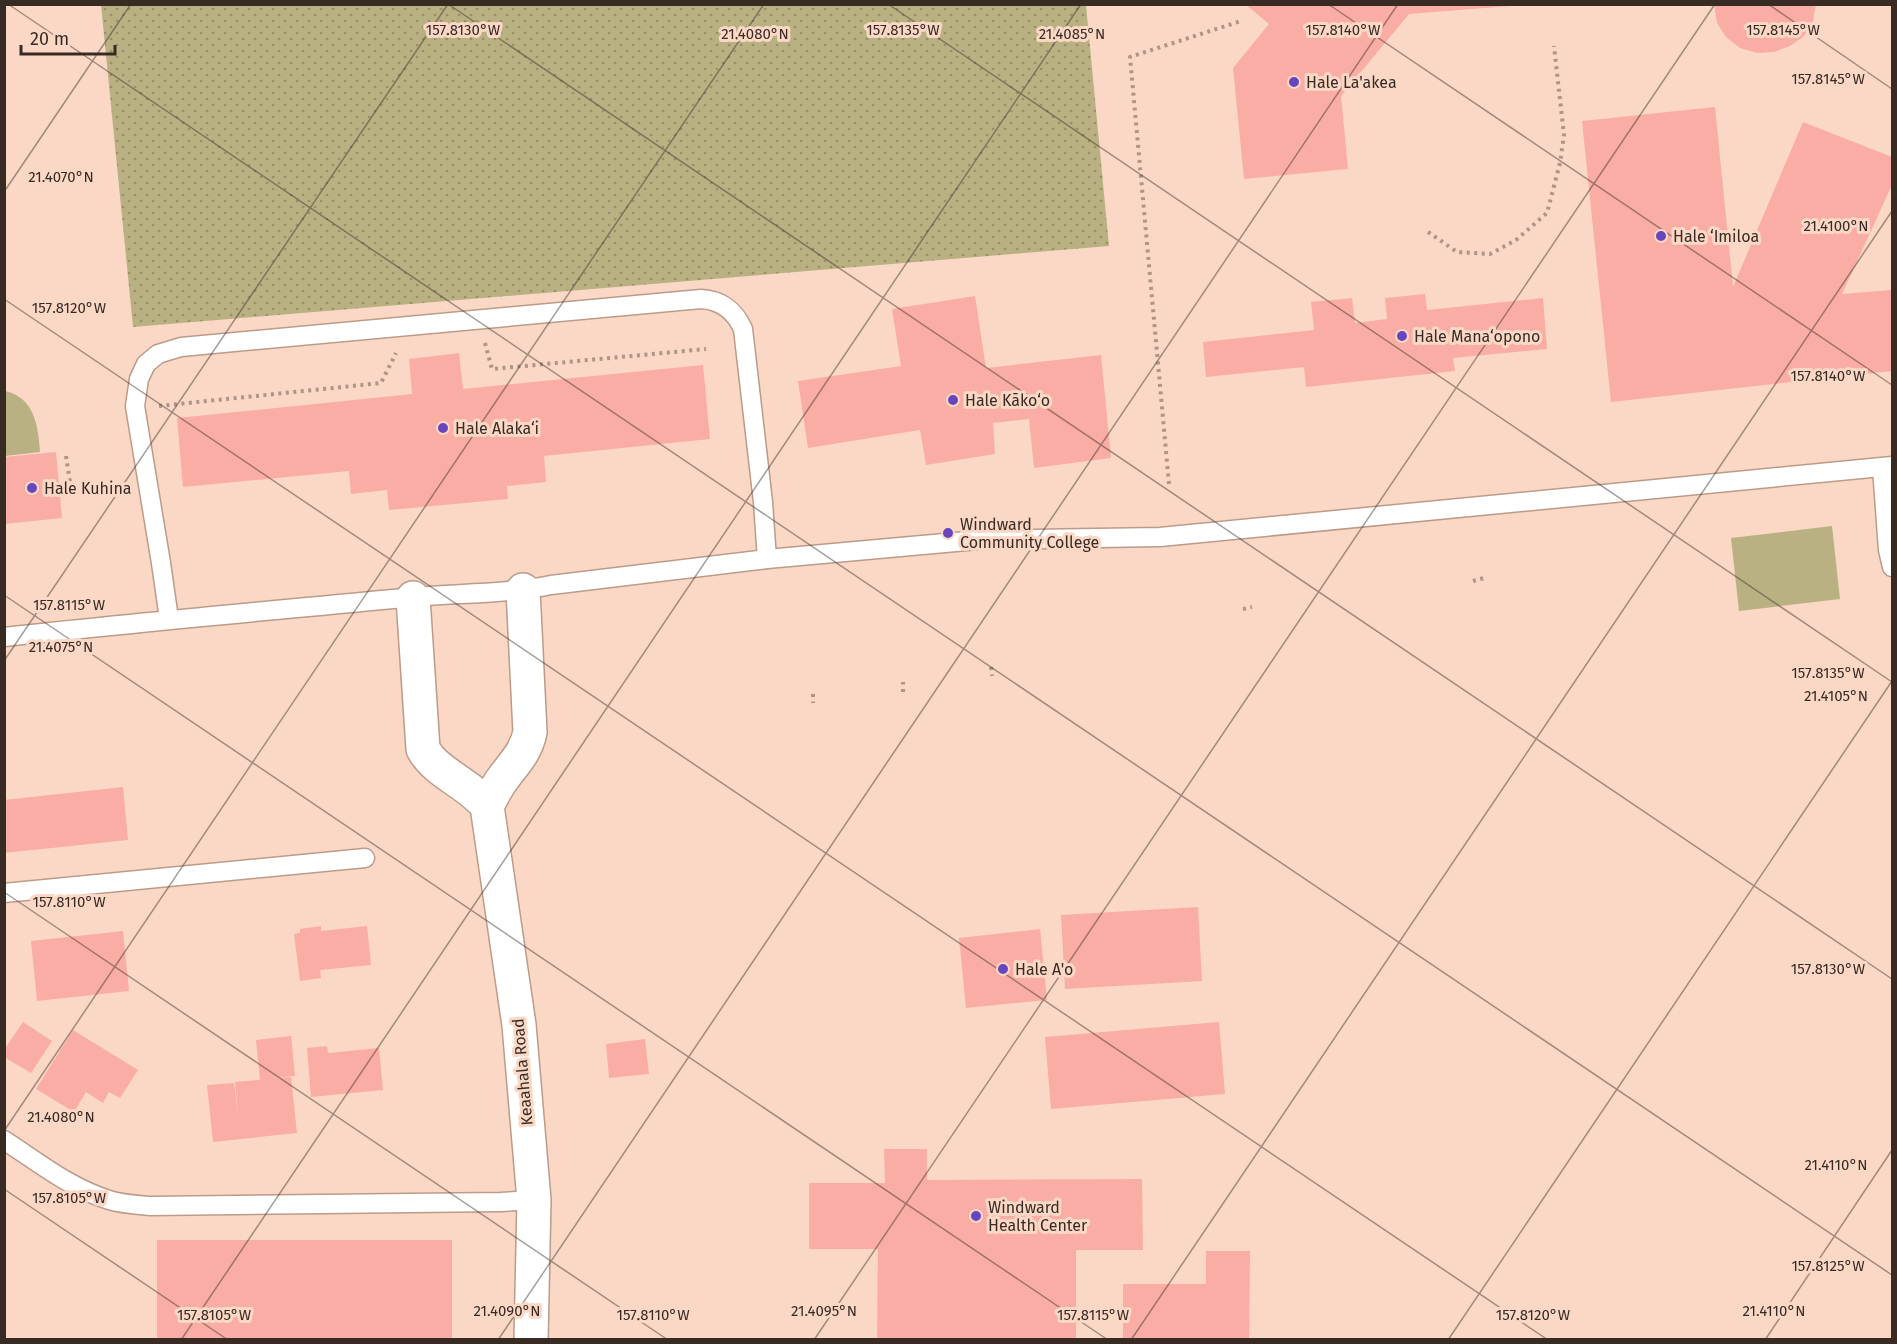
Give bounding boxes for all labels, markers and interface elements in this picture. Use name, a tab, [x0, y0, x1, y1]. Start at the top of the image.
scale bar	[21, 18, 116, 56]
text: 157.8130°W	[426, 21, 501, 39]
text: 157.8135°W	[866, 21, 940, 39]
text: 157.8140°W	[1306, 21, 1381, 39]
text: 157.8145°W	[1746, 21, 1820, 39]
text: 21.4080°N	[721, 25, 789, 43]
text: 21.4085°N	[1039, 25, 1105, 43]
text: 20 m	[30, 28, 69, 50]
text: 157.8145°W	[1791, 70, 1865, 88]
place label: Hale La'akea	[1306, 73, 1397, 92]
marker: Hale La'akea	[1287, 75, 1301, 89]
text: 21.4070°N	[28, 168, 94, 186]
text: 21.4100°N	[1803, 217, 1869, 235]
place label: Hale ‘Imiloa	[1673, 227, 1759, 246]
marker: Hale ‘Imiloa	[1654, 229, 1668, 243]
text: 157.8120°W	[32, 299, 107, 317]
place label: Hale Mana‘opono	[1414, 327, 1540, 346]
marker: Hale Mana‘opono	[1395, 329, 1409, 343]
text: 157.8140°W	[1791, 367, 1866, 385]
place label: Hale Kāko‘o	[965, 391, 1050, 410]
marker: Hale Kāko‘o	[946, 393, 960, 407]
place label: Hale Alaka‘i	[455, 419, 539, 438]
marker: Hale Alaka‘i	[436, 421, 450, 435]
place label: Hale Kuhina	[44, 479, 132, 498]
marker: Hale Kuhina	[25, 481, 39, 495]
place label: Windward Community College	[960, 515, 1099, 552]
marker: Windward Community College	[941, 526, 955, 540]
text: 157.8115°W	[33, 596, 106, 614]
text: 21.4075°N	[29, 638, 93, 656]
text: 157.8135°W	[1791, 664, 1865, 682]
text: 21.4105°N	[1804, 687, 1868, 705]
text: 157.8110°W	[32, 893, 106, 911]
place label: Hale A'o	[1015, 960, 1073, 979]
text: 157.8130°W	[1791, 960, 1866, 978]
marker: Hale A'o	[996, 962, 1010, 976]
street label: Keaahala Road	[508, 1018, 537, 1126]
text: 21.4080°N	[27, 1108, 95, 1126]
text: 21.4110°N	[1804, 1156, 1868, 1174]
text: 157.8105°W	[32, 1189, 107, 1207]
place label: Windward Health Center	[988, 1198, 1088, 1235]
marker: Windward Health Center	[969, 1209, 983, 1223]
text: 157.8125°W	[1791, 1257, 1865, 1275]
text: 21.4090°N	[473, 1302, 541, 1320]
text: 21.4095°N	[791, 1302, 857, 1320]
text: 21.4110°N	[1742, 1302, 1806, 1320]
text: 157.8105°W	[177, 1306, 252, 1324]
text: 157.8110°W	[616, 1306, 690, 1324]
text: 157.8115°W	[1057, 1306, 1130, 1324]
text: 157.8120°W	[1496, 1306, 1571, 1324]

